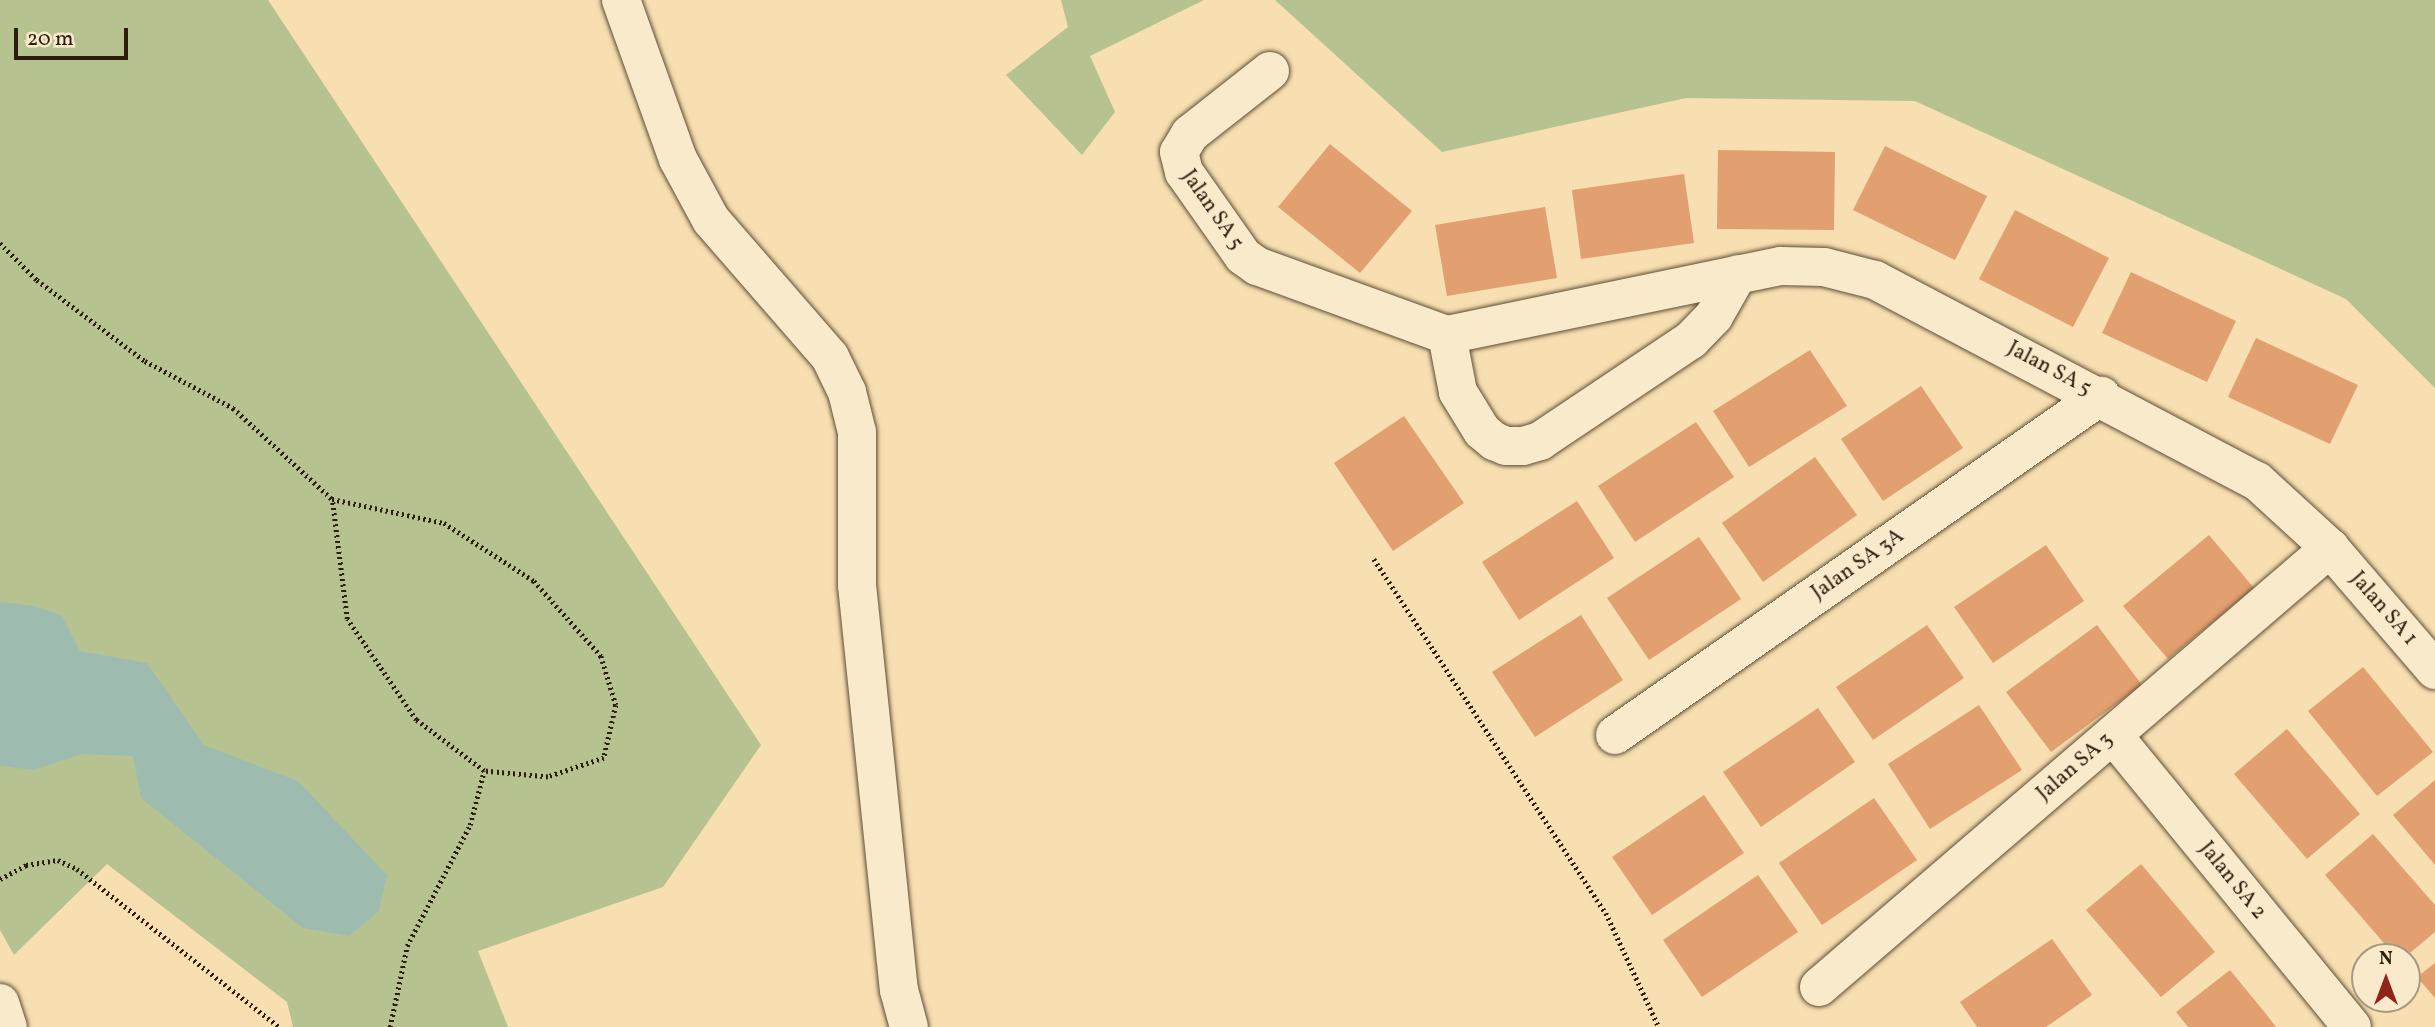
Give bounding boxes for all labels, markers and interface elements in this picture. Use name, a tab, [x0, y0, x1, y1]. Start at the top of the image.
scale bar	[18, 14, 131, 58]
text: 20 m	[27, 25, 73, 54]
street label: Jalan SA 5	[1175, 165, 1249, 255]
street label: Jalan SA 5	[2003, 336, 2095, 402]
street label: Jalan SA 3A	[1807, 524, 1909, 606]
street label: Jalan SA 1	[2344, 567, 2422, 651]
street label: Jalan SA 3	[2032, 727, 2118, 807]
street label: Jalan SA 2	[2193, 837, 2271, 925]
north arrow	[2351, 943, 2421, 1013]
text: N	[2379, 946, 2393, 972]

